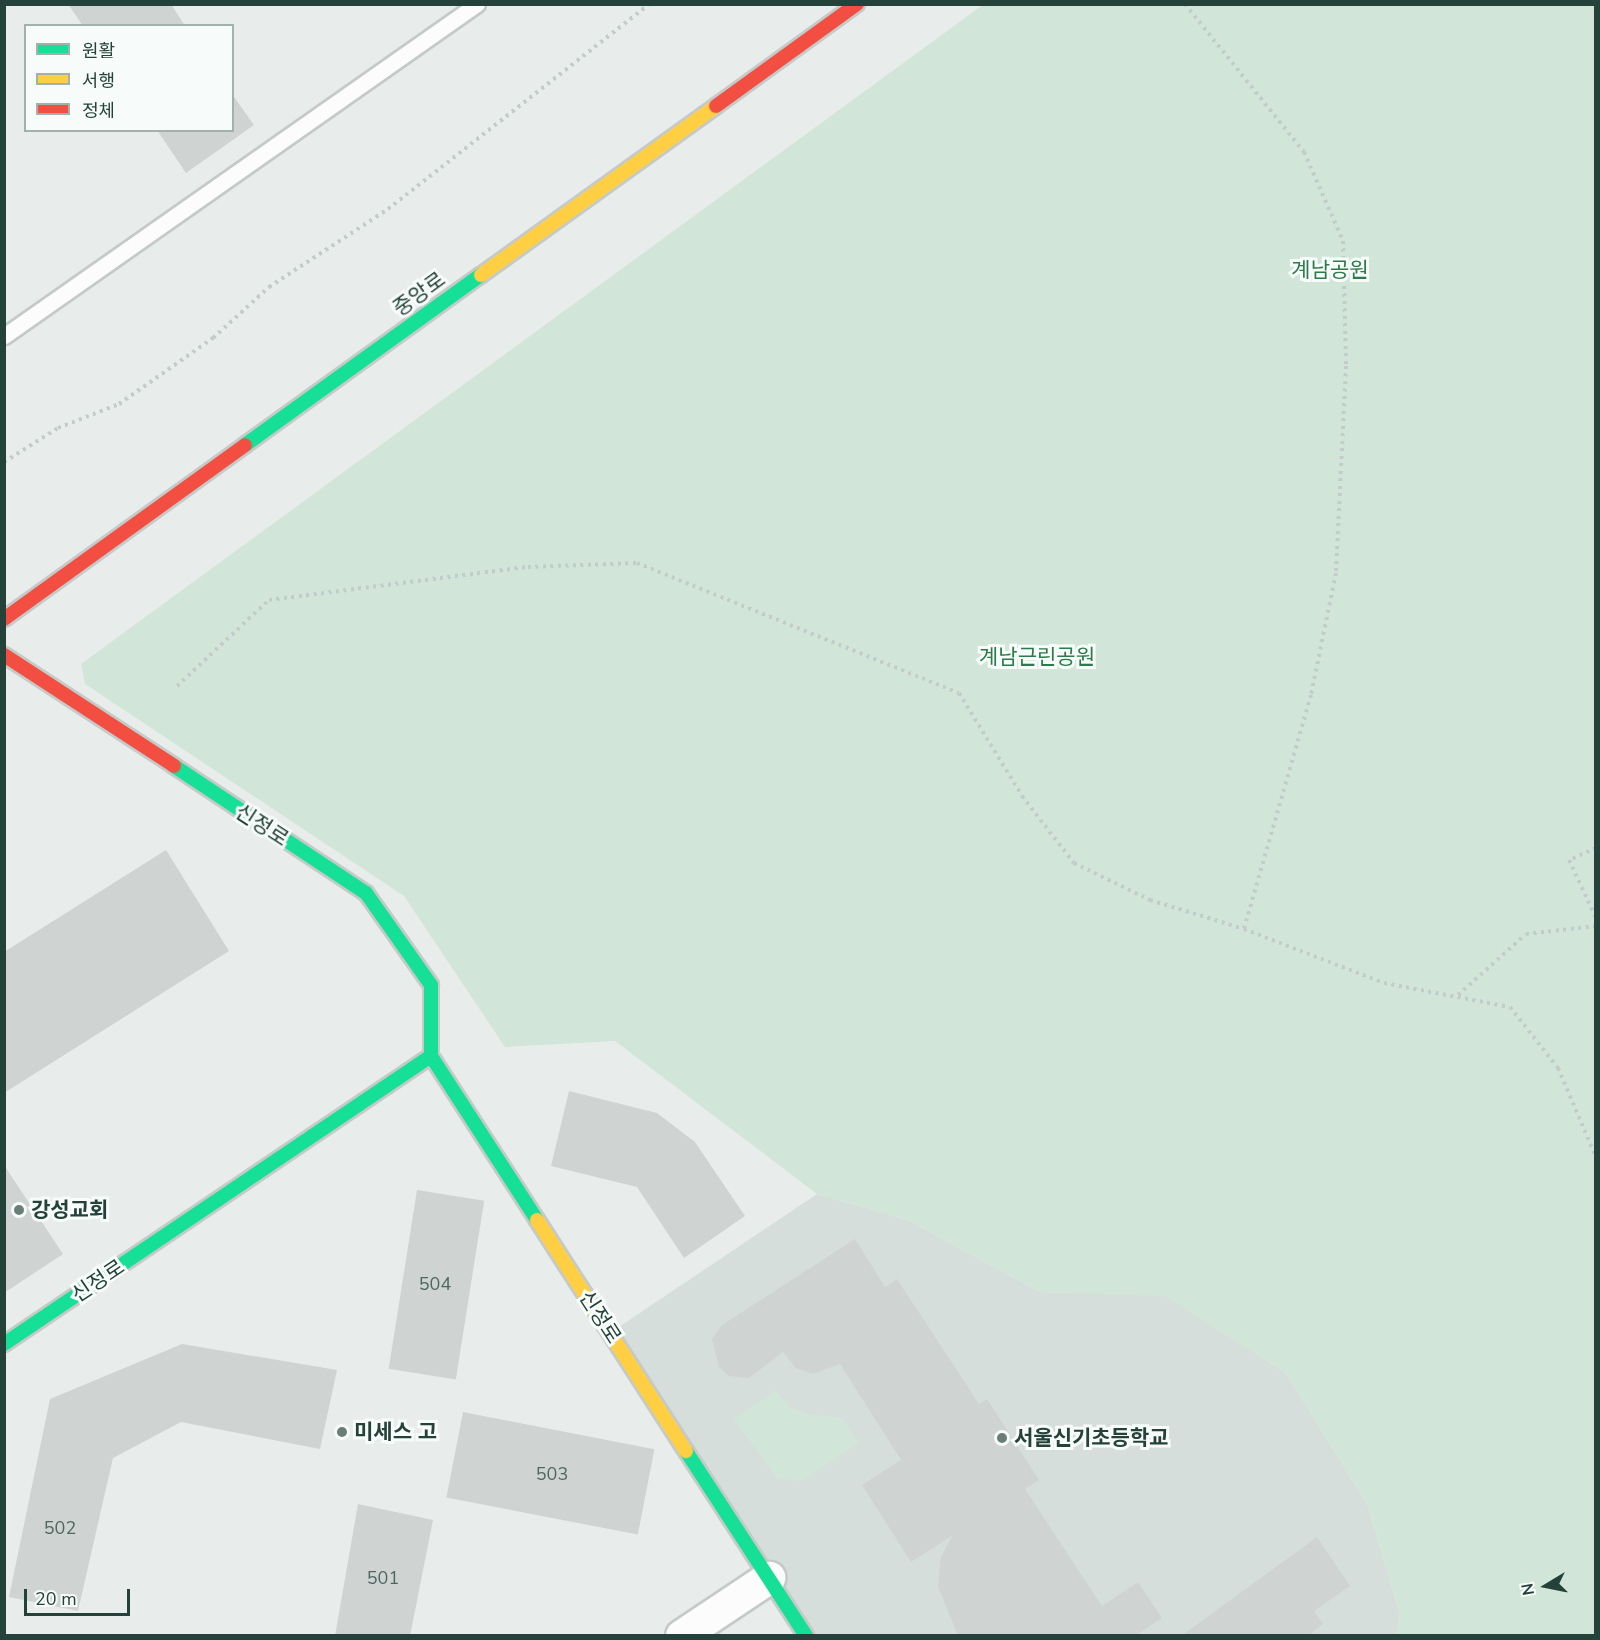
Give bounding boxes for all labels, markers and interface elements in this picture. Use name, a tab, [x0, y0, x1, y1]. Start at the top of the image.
legend	[24, 24, 234, 132]
text: 원활	[82, 39, 115, 63]
text: 서행	[82, 69, 115, 93]
text: 정체	[82, 99, 115, 123]
park label: 계남공원	[1291, 257, 1369, 283]
street label: 중앙로	[388, 267, 450, 321]
park label: 계남근린공원	[979, 644, 1095, 670]
street label: 신정로	[231, 799, 293, 851]
place label: 강성교회	[31, 1197, 108, 1223]
marker: 강성교회	[12, 1203, 26, 1217]
street label: 신정로	[67, 1254, 129, 1308]
house number: 504	[419, 1273, 451, 1295]
street label: 신정로	[574, 1286, 626, 1348]
place label: 미세스 고	[354, 1419, 437, 1445]
marker: 미세스 고	[335, 1425, 349, 1439]
place label: 서울신기초등학교	[1014, 1425, 1169, 1451]
marker: 서울신기초등학교	[995, 1431, 1009, 1445]
house number: 503	[536, 1463, 568, 1485]
house number: 502	[44, 1517, 76, 1539]
north arrow	[1516, 1556, 1576, 1616]
house number: 501	[367, 1567, 399, 1589]
scale bar	[27, 1577, 134, 1615]
text: N	[1516, 1581, 1540, 1597]
text: 20 m	[35, 1587, 77, 1611]

